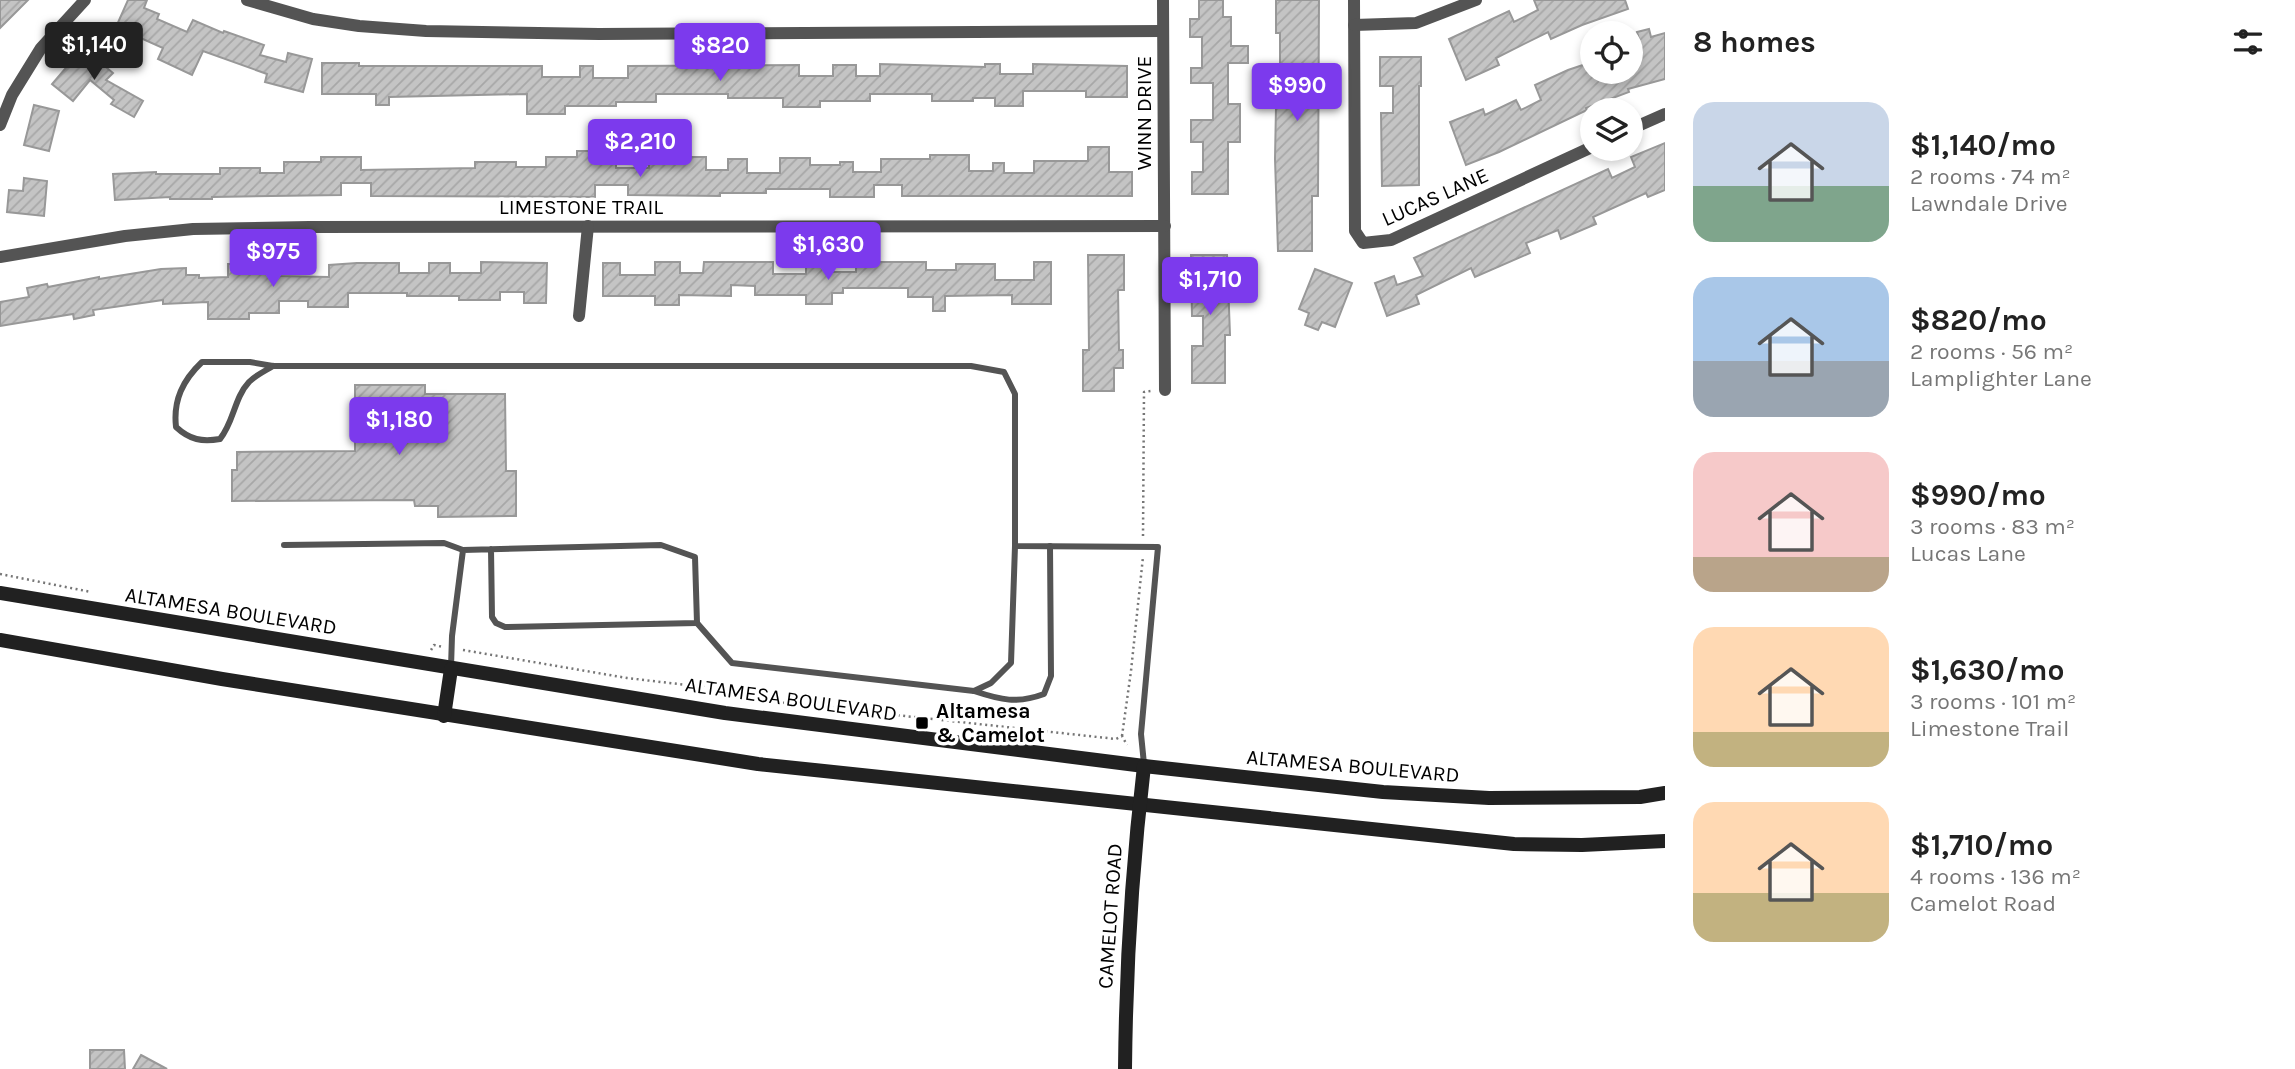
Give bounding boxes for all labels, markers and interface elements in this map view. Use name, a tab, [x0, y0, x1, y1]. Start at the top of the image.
map controls	[1580, 21, 1643, 161]
button: locate	[1580, 21, 1643, 84]
pin: $1,140	[37, 22, 151, 82]
icon: filters	[2229, 23, 2267, 61]
pin: $820	[679, 24, 761, 83]
text: 8 homes	[1693, 24, 1816, 60]
text: $1,140	[61, 31, 127, 58]
text: $820	[690, 32, 750, 59]
street label: WINN DRIVE	[1132, 56, 1156, 170]
pin: $990	[1256, 64, 1338, 123]
text: $990	[1268, 72, 1326, 99]
button: layers	[1580, 98, 1643, 161]
pin: $2,210	[583, 120, 697, 179]
text: $1,140/mo	[1910, 127, 2056, 163]
text: $2,210	[604, 128, 676, 155]
icon: home	[1749, 130, 1833, 214]
street label: LUCAS LANE	[1378, 163, 1492, 231]
text: 2 rooms · 74 m²	[1910, 163, 2071, 190]
text: Lawndale Drive	[1910, 190, 2068, 217]
street label: LIMESTONE TRAIL	[499, 195, 663, 219]
pin: $1,630	[771, 222, 885, 282]
pin: $975	[232, 230, 314, 289]
text: $1,630	[792, 231, 864, 258]
text: $975	[246, 238, 300, 265]
pin: $1,710	[1153, 258, 1267, 317]
text: $1,710	[1178, 266, 1242, 293]
text: $820/mo	[1910, 302, 2047, 338]
icon: home	[1749, 305, 1833, 389]
text: 2 rooms · 56 m²	[1910, 338, 2073, 365]
text: Lamplighter Lane	[1910, 365, 2092, 392]
pin: $1,180	[342, 398, 456, 457]
text: $1,180	[365, 406, 433, 433]
text: $990/mo	[1910, 477, 2046, 513]
icon: home	[1749, 480, 1833, 564]
text: 3 rooms · 83 m²	[1910, 513, 2075, 540]
text: Lucas Lane	[1910, 540, 2026, 567]
street label: ALTAMESA BOULEVARD	[124, 582, 338, 640]
text: $1,630/mo	[1910, 652, 2064, 688]
icon: home	[1749, 655, 1833, 739]
street label: ALTAMESA BOULEVARD	[683, 672, 899, 726]
text: 3 rooms · 101 m²	[1910, 688, 2076, 715]
place label: Altamesa & Camelot	[936, 699, 1045, 747]
marker: Altamesa & Camelot	[914, 715, 930, 731]
text: Limestone Trail	[1910, 715, 2070, 742]
street label: ALTAMESA BOULEVARD	[1245, 745, 1461, 787]
text: $1,710/mo	[1910, 827, 2053, 863]
icon: home	[1749, 830, 1833, 914]
street label: CAMELOT ROAD	[1093, 842, 1127, 990]
text: 4 rooms · 136 m²	[1910, 863, 2081, 890]
text: Camelot Road	[1910, 890, 2056, 917]

